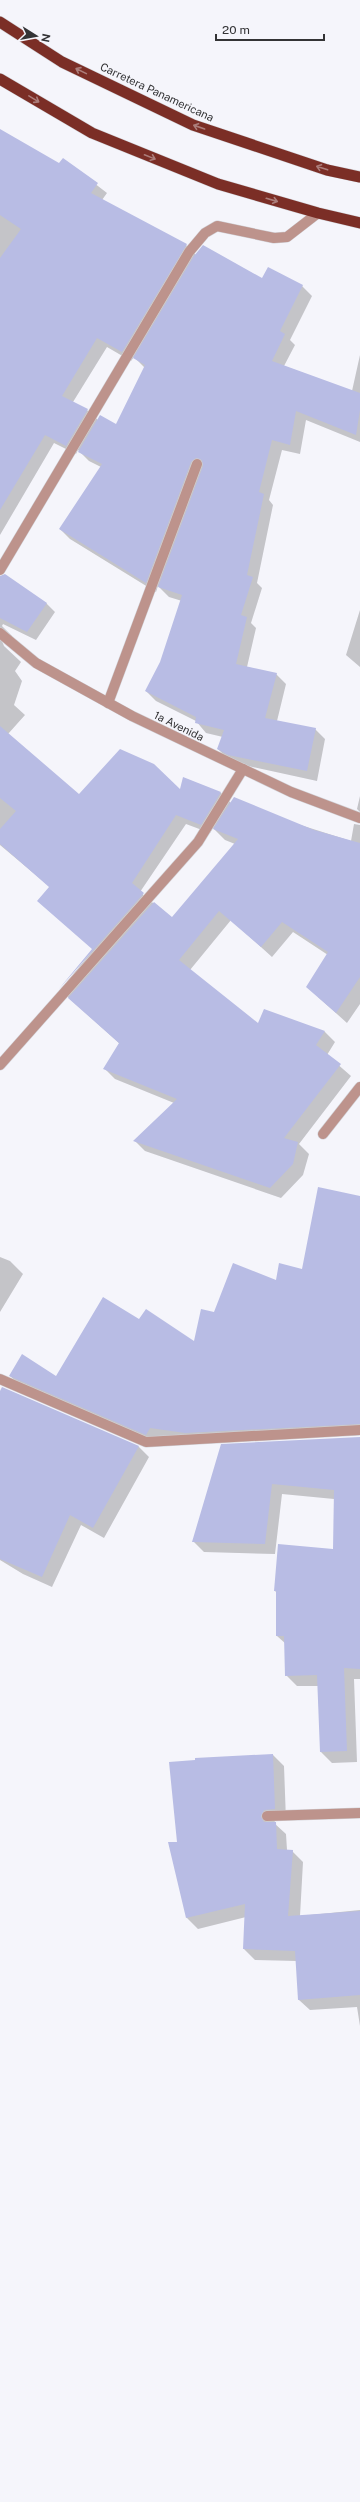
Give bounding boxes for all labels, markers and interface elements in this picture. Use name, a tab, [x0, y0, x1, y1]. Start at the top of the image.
north arrow	[16, 16, 56, 56]
scale bar	[216, 16, 324, 42]
text: 20 m	[222, 23, 250, 37]
text: N	[39, 33, 53, 43]
street label: Carretera Panamericana	[98, 60, 216, 124]
one-way arrow	[76, 67, 88, 74]
one-way arrow	[28, 95, 40, 103]
one-way arrow	[192, 123, 205, 130]
one-way arrow	[143, 153, 155, 161]
one-way arrow	[316, 164, 329, 171]
one-way arrow	[265, 197, 278, 204]
street label: 1a Avenida	[152, 709, 206, 743]

